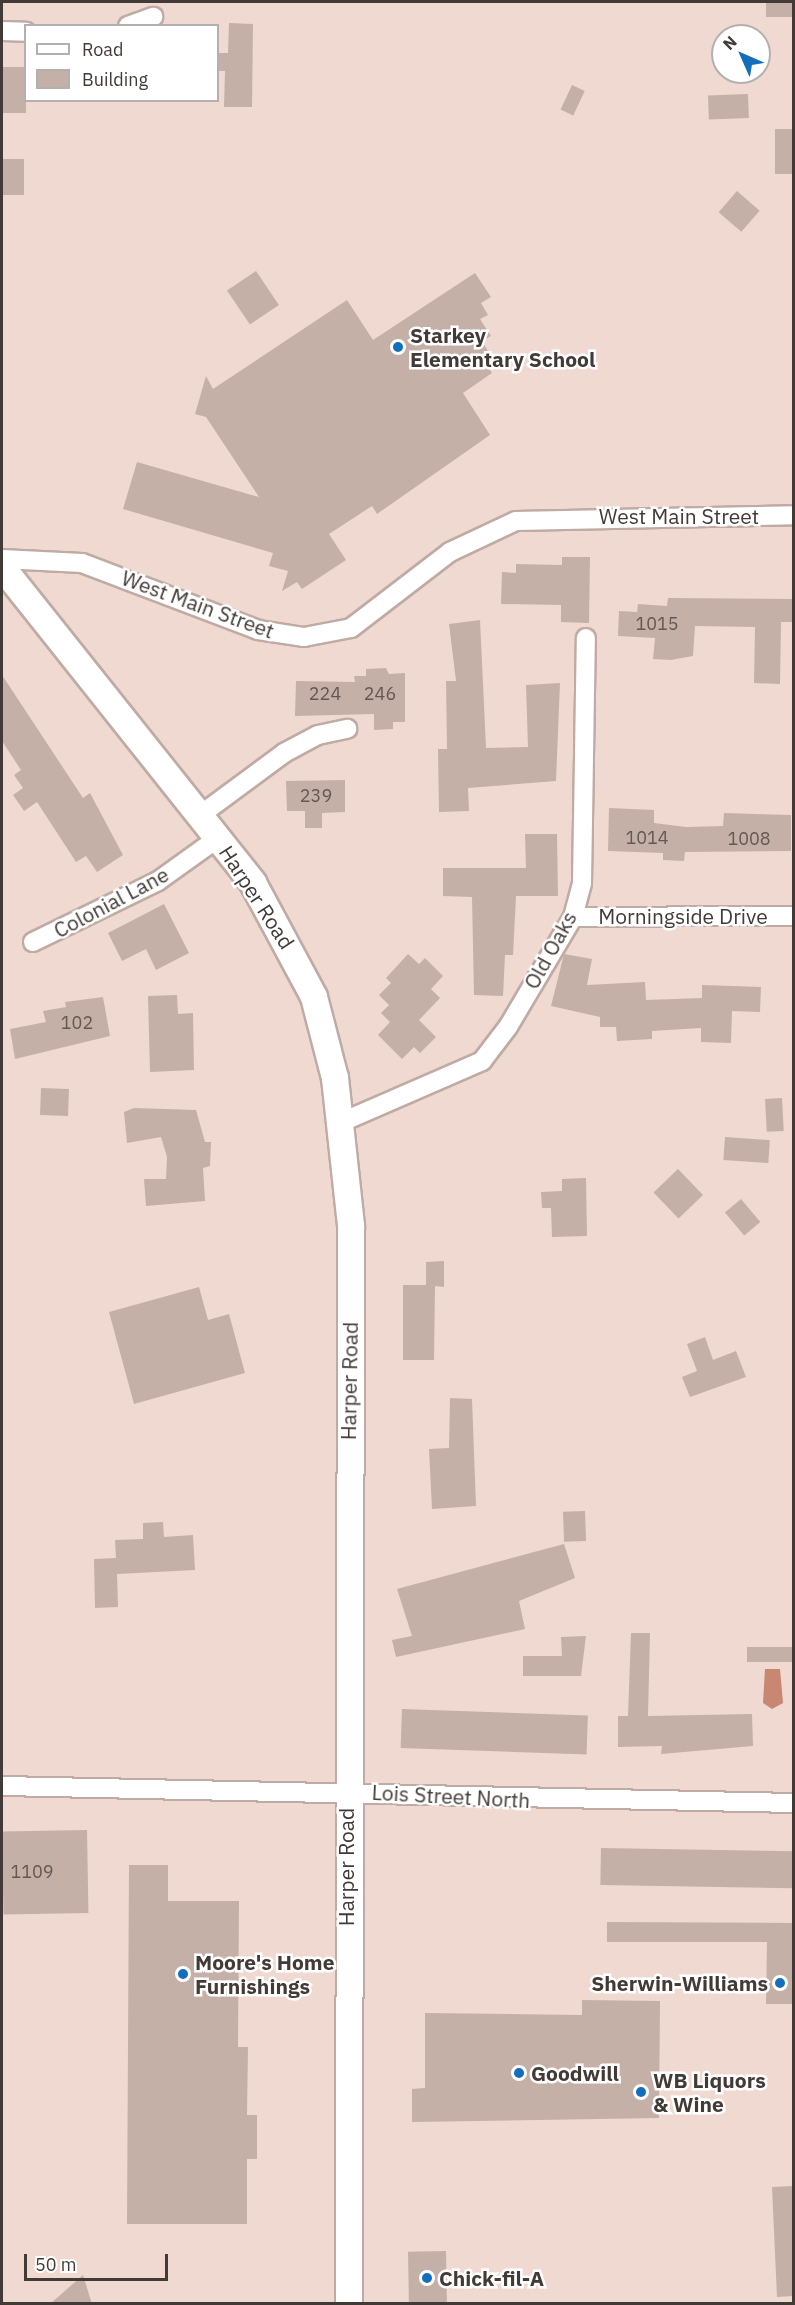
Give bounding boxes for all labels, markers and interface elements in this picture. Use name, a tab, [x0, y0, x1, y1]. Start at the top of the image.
legend	[24, 24, 219, 102]
north arrow	[711, 24, 771, 84]
text: N	[719, 32, 741, 54]
text: Road	[82, 38, 123, 61]
text: Building	[82, 68, 148, 91]
place label: Starkey Elementary School	[410, 322, 595, 372]
marker: Starkey Elementary School	[391, 340, 405, 354]
street label: West Main Street	[599, 503, 759, 529]
street label: West Main Street	[118, 565, 278, 643]
house number: 1015	[635, 613, 679, 635]
house number: 224	[309, 683, 341, 705]
house number: 246	[364, 683, 396, 705]
house number: 239	[300, 785, 332, 807]
house number: 1014	[625, 827, 669, 849]
house number: 1008	[727, 828, 771, 850]
street label: Harper Road	[214, 840, 300, 954]
street label: Colonial Lane	[49, 861, 173, 943]
street label: Morningside Drive	[598, 903, 768, 929]
street label: Old Oaks	[518, 907, 582, 993]
house number: 102	[61, 1012, 93, 1034]
street label: Harper Road	[335, 1322, 363, 1440]
street label: Lois Street North	[371, 1779, 531, 1813]
street label: Harper Road	[333, 1808, 359, 1926]
house number: 1109	[10, 1861, 54, 1883]
place label: Moore's Home Furnishings	[195, 1949, 334, 1999]
marker: Moore's Home Furnishings	[176, 1967, 190, 1981]
place label: Sherwin-Williams	[591, 1970, 768, 1996]
marker: Sherwin-Williams	[773, 1976, 787, 1990]
place label: Goodwill	[531, 2060, 619, 2086]
marker: Goodwill	[512, 2066, 526, 2080]
place label: WB Liquors & Wine	[653, 2067, 766, 2117]
marker: WB Liquors & Wine	[634, 2085, 648, 2099]
scale bar	[27, 2242, 171, 2280]
text: 50 m	[35, 2253, 77, 2276]
place label: Chick-fil-A	[439, 2265, 544, 2291]
marker: Chick-fil-A	[420, 2271, 434, 2285]

